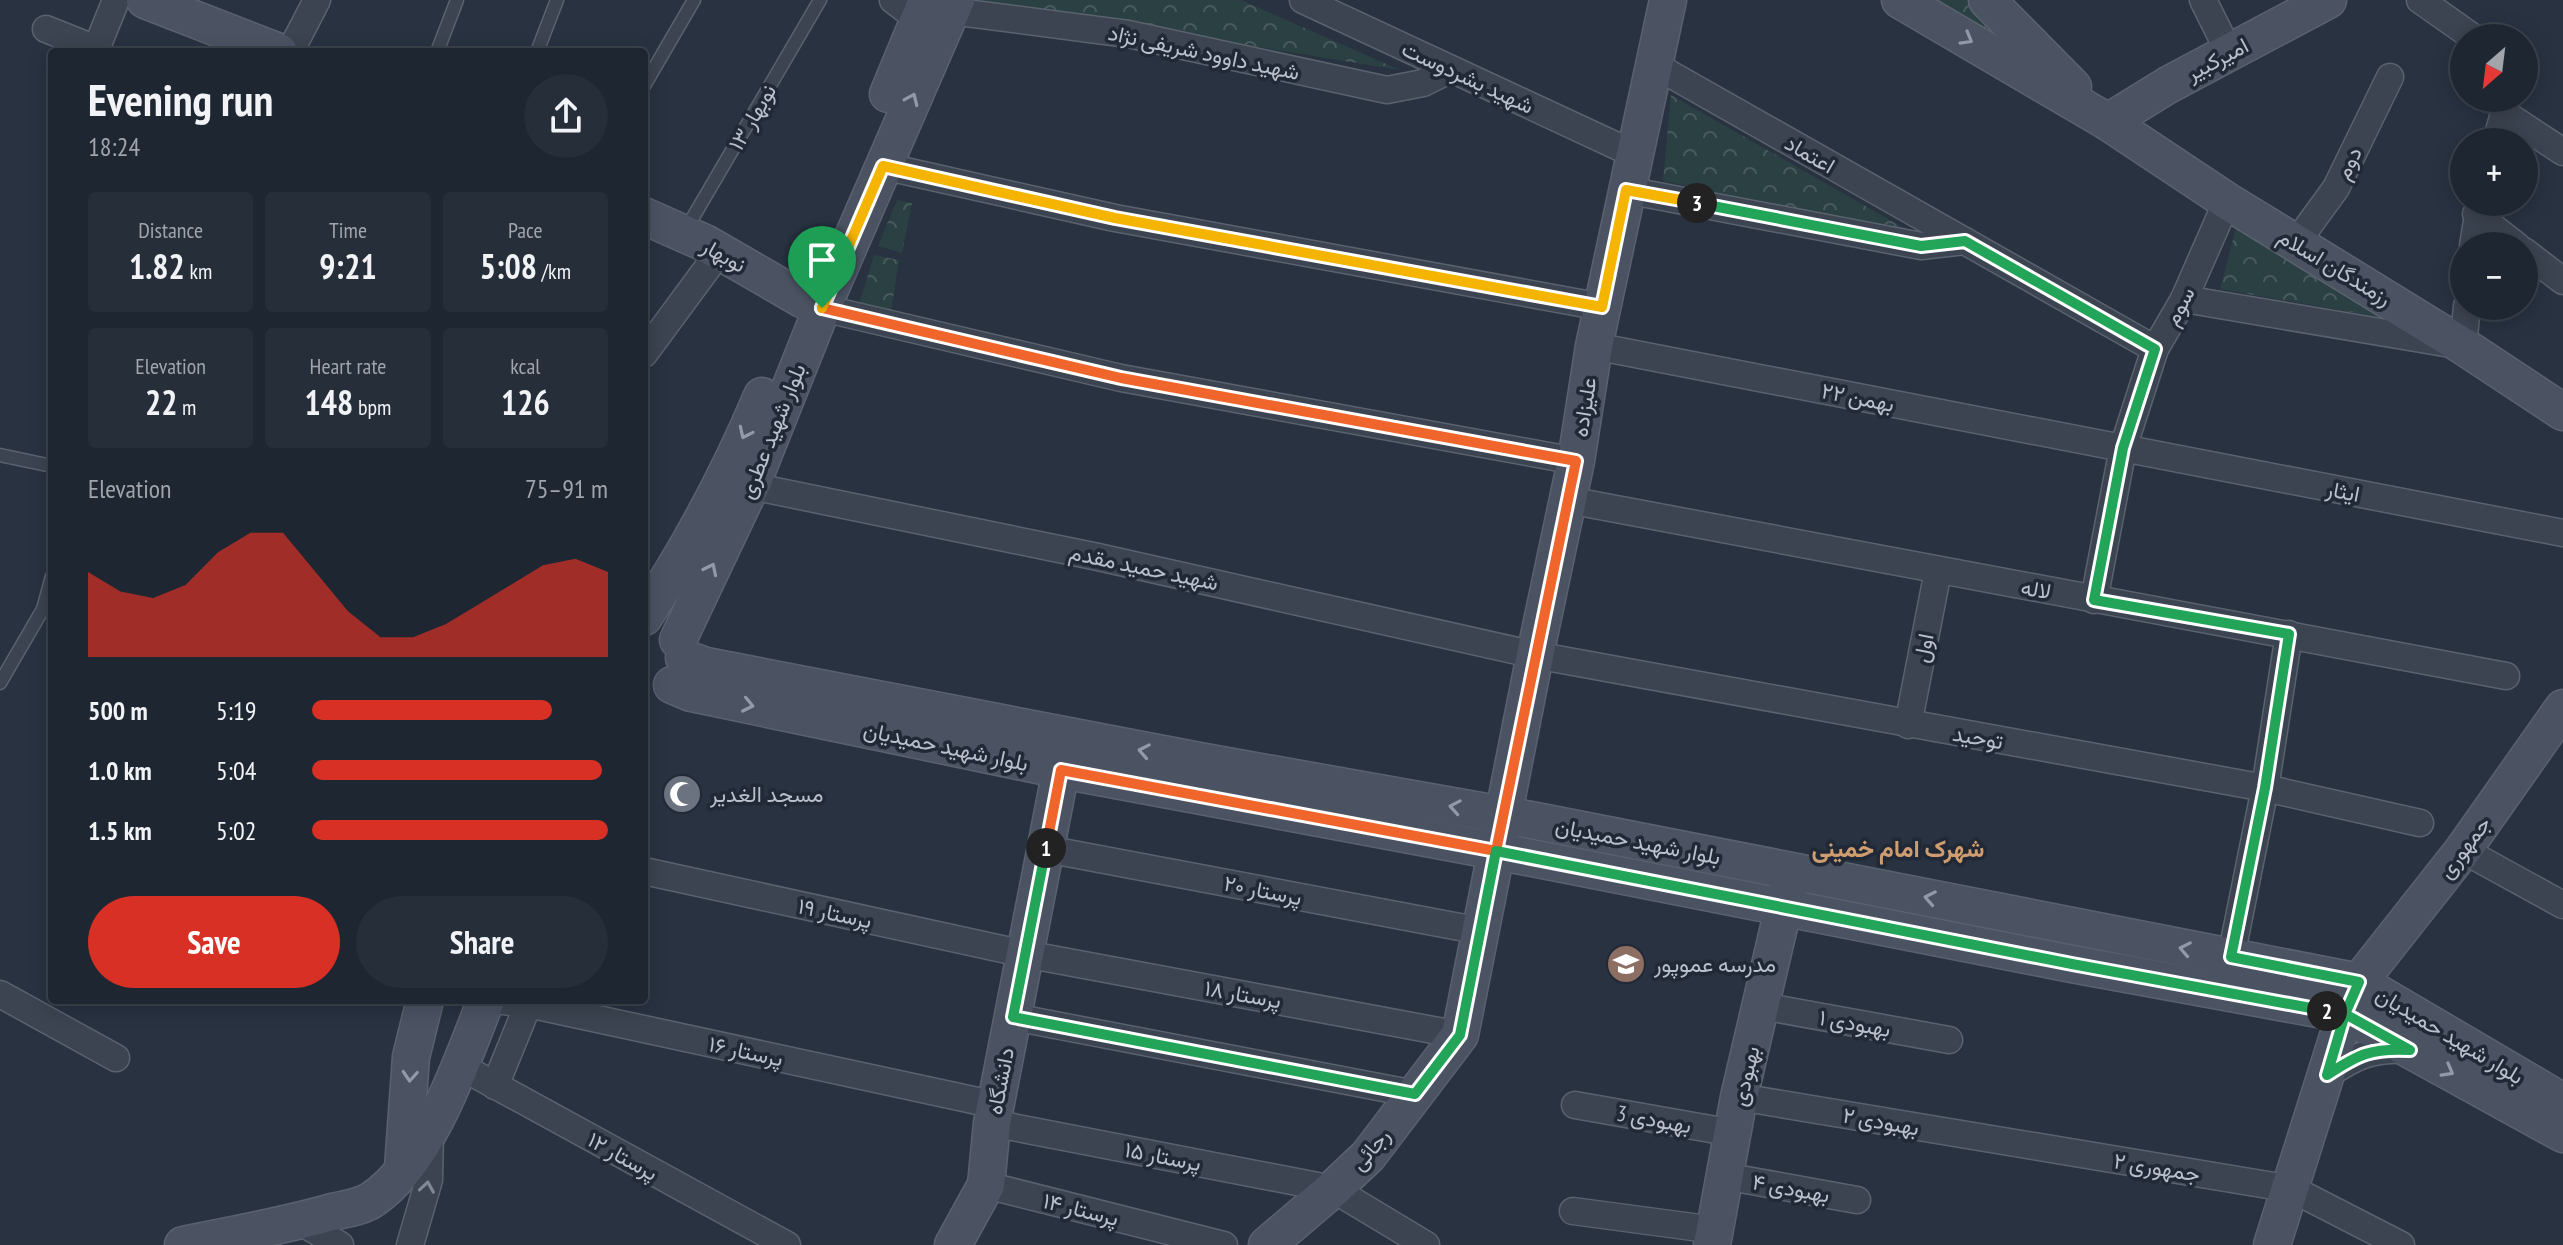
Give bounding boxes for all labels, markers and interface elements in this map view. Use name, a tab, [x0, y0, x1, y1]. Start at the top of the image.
street label: شهید داوود شریفی نژاد	[1106, 18, 1302, 86]
north arrow	[2450, 24, 2538, 112]
map controls	[2450, 24, 2538, 320]
one-way arrow	[1958, 30, 1973, 45]
street label: امیرکبیر	[2180, 31, 2253, 87]
street label: شهید بشردوست	[1397, 34, 1539, 120]
text: Evening run	[88, 71, 273, 128]
button: share	[524, 74, 608, 158]
street label: نوبهار ۱۳	[722, 79, 782, 155]
one-way arrow	[903, 93, 919, 107]
button: +	[2450, 128, 2538, 216]
street label: اعتماد	[1780, 129, 1840, 179]
text: 18:24	[88, 130, 140, 163]
street label: دوم	[2328, 142, 2369, 185]
pin: 3	[1677, 183, 1717, 223]
text: 3	[1692, 189, 1702, 217]
text: Distance	[138, 216, 203, 244]
text: Time	[329, 216, 367, 244]
text: Pace	[508, 216, 543, 244]
street label: رزمندگان اسلام	[2273, 222, 2397, 313]
pin	[788, 226, 856, 308]
street label: نوبهار	[696, 231, 751, 279]
button: −	[2450, 232, 2538, 320]
icon: arrive	[800, 238, 844, 282]
text: 1.82	[129, 244, 185, 288]
text: 9:21	[319, 244, 377, 288]
text: 5:08	[480, 244, 537, 288]
text: km	[185, 257, 212, 285]
text: /km	[537, 257, 571, 285]
street label: سوم	[2157, 282, 2202, 331]
text: Elevation	[135, 352, 206, 380]
text: Heart rate	[310, 352, 386, 380]
text: kcal	[510, 352, 540, 380]
street label: بلوار شهید عطری	[732, 359, 812, 503]
street label: علیزاده	[1565, 375, 1603, 439]
street label: ۲۲ بهمن	[1819, 376, 1897, 418]
text: 22	[145, 380, 177, 424]
text: 148	[305, 380, 353, 424]
text: 126	[501, 380, 550, 424]
text: m	[177, 393, 196, 421]
text: bpm	[353, 393, 391, 421]
one-way arrow	[739, 425, 755, 439]
text: Elevation	[88, 472, 171, 505]
text: 75–91 m	[525, 472, 608, 505]
street label: ایثار	[2323, 474, 2362, 508]
street label: شهید حمید مقدم	[1067, 538, 1221, 597]
one-way arrow	[701, 563, 717, 578]
street label: لاله	[2019, 573, 2053, 605]
street label: اول	[1906, 631, 1940, 665]
text: 500 m	[88, 694, 148, 727]
text: 5:19	[216, 694, 256, 727]
one-way arrow	[740, 696, 754, 713]
street label: بلوار شهید حمیدیان	[861, 715, 1031, 777]
street label: توحید	[1950, 719, 2006, 755]
one-way arrow	[1137, 743, 1150, 760]
text: 1.0 km	[88, 754, 152, 787]
text: 5:04	[216, 754, 256, 787]
mosque icon: مسجد الغدیر	[661, 773, 703, 815]
place label: مسجد الغدیر	[709, 780, 824, 808]
one-way arrow	[1448, 799, 1461, 816]
street label: جمهوری	[2431, 810, 2497, 884]
street label: بلوار شهید حمیدیان	[1553, 811, 1723, 871]
text: 1.5 km	[88, 814, 152, 847]
text: 5:02	[216, 814, 256, 847]
pin: 1	[1026, 828, 1066, 868]
district label: شهرک امام خمینی	[1811, 833, 1985, 865]
text: 1	[1041, 834, 1051, 862]
street label: پرستار ۲۰	[1221, 869, 1304, 912]
one-way arrow	[1923, 891, 1936, 908]
street label: پرستار ۱۹	[795, 892, 875, 935]
button: Save	[88, 896, 340, 988]
button: Share	[356, 896, 608, 988]
one-way arrow	[2178, 941, 2192, 958]
school or university icon: مدرسه عموپور	[1605, 943, 1647, 985]
place label: مدرسه عموپور	[1653, 950, 1776, 979]
street label: پرستار ۱۸	[1202, 973, 1284, 1015]
street label: بلوار شهید حمیدیان	[2371, 980, 2529, 1090]
pin: 2	[2307, 991, 2347, 1031]
text: 2	[2322, 997, 2332, 1025]
street label: بهبودی ۱	[1817, 1003, 1893, 1043]
street label: پرستار ۱۶	[706, 1029, 786, 1073]
street label: بهبودی	[1725, 1043, 1765, 1109]
street label: دانشگاه	[980, 1045, 1020, 1117]
one-way arrow	[2439, 1061, 2454, 1076]
one-way arrow	[402, 1070, 419, 1083]
street label: بهبودی 3	[1614, 1099, 1694, 1139]
street label: بهبودی ۲	[1841, 1101, 1921, 1141]
street label: رجائی	[1344, 1122, 1396, 1176]
street label: پرستار ۱۲	[582, 1125, 663, 1188]
street label: پرستار ۱۵	[1122, 1135, 1204, 1178]
street label: جمهوری ۲	[2112, 1146, 2202, 1188]
street label: بهبودی ۴	[1750, 1167, 1832, 1209]
one-way arrow	[418, 1181, 435, 1194]
street label: پرستار ۱۴	[1040, 1186, 1122, 1233]

